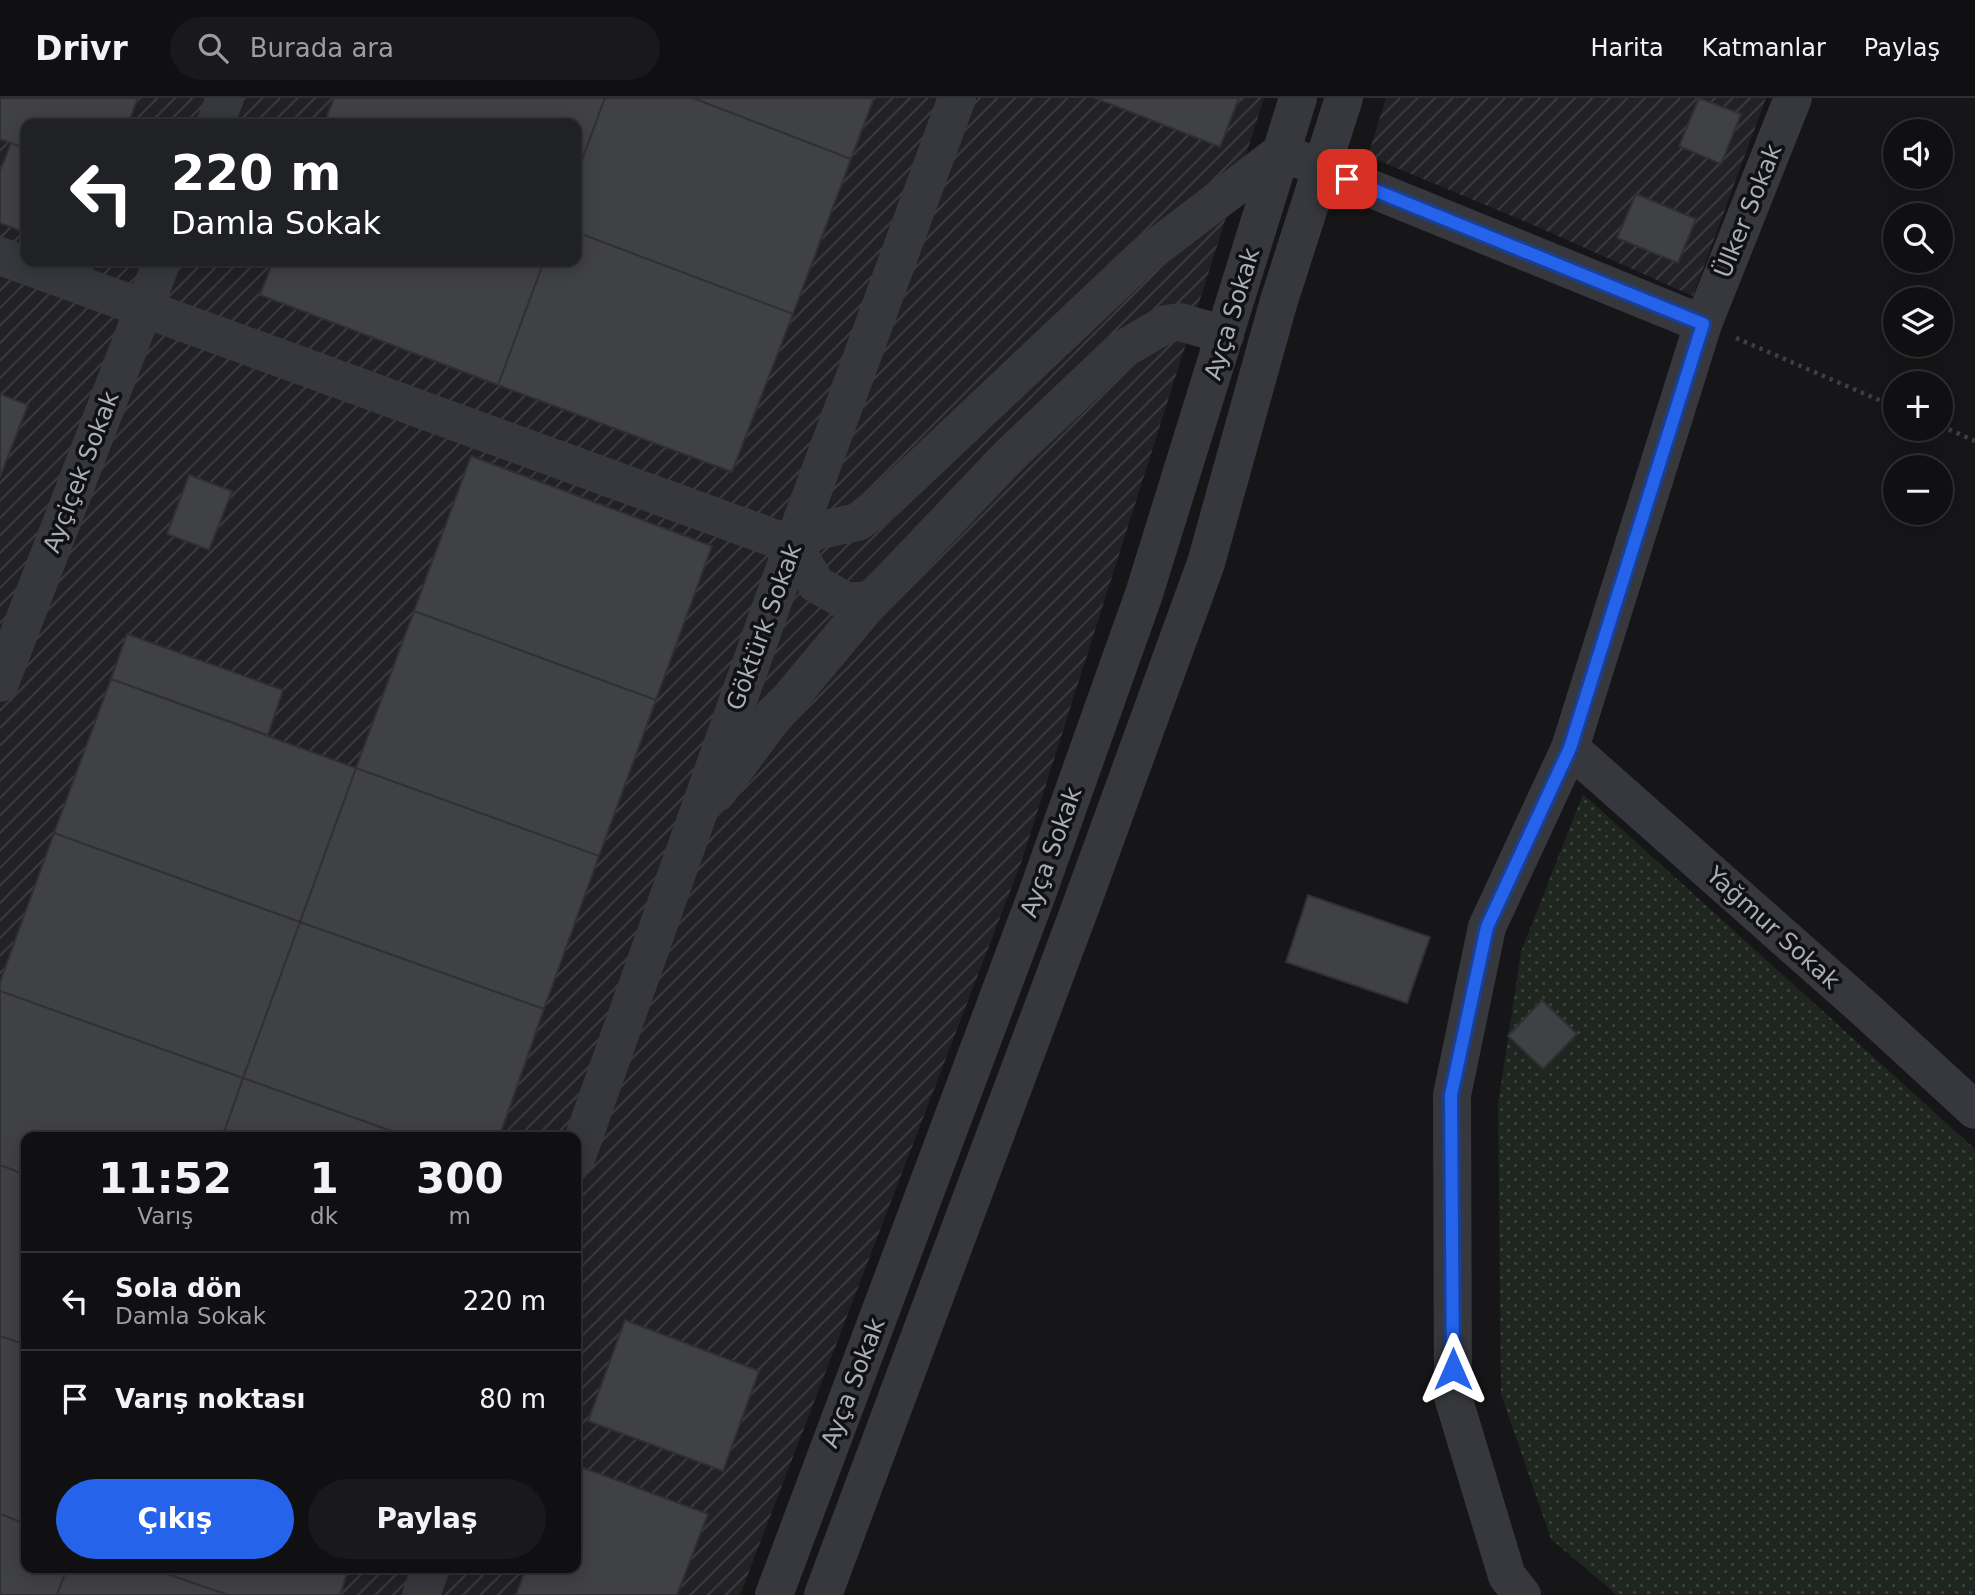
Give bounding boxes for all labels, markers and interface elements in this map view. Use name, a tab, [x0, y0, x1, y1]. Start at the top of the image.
search box	[170, 17, 660, 80]
text: Drivr	[35, 29, 128, 68]
icon: search	[194, 29, 232, 67]
text: Burada ara	[250, 33, 394, 63]
text: Harita	[1590, 34, 1664, 62]
text: Katmanlar	[1702, 34, 1826, 62]
text: Paylaş	[1864, 34, 1940, 62]
map controls	[1883, 119, 1953, 525]
button: sound	[1883, 119, 1953, 189]
street label: Ülker Sokak	[1708, 140, 1788, 282]
text: 220 m	[171, 145, 341, 202]
icon: left	[56, 147, 147, 238]
pin	[1317, 149, 1377, 209]
icon: arrive	[1328, 160, 1366, 198]
button: search	[1883, 203, 1953, 273]
text: Damla Sokak	[171, 204, 381, 242]
street label: Ayça Sokak	[1199, 245, 1265, 383]
button: layers	[1883, 287, 1953, 357]
button: +	[1883, 371, 1953, 441]
street label: Ayçiçek Sokak	[37, 387, 125, 557]
button: −	[1883, 455, 1953, 525]
street label: Göktürk Sokak	[721, 540, 807, 714]
street label: Ayça Sokak	[1014, 783, 1088, 921]
street label: Yağmur Sokak	[1700, 860, 1845, 995]
text: 11:52	[98, 1154, 232, 1203]
text: 1	[309, 1154, 339, 1203]
text: 300	[416, 1154, 504, 1203]
text: Varış	[137, 1203, 193, 1229]
text: dk	[310, 1203, 338, 1229]
text: m	[449, 1203, 471, 1229]
text: Sola dön	[115, 1273, 242, 1303]
icon: left	[56, 1282, 94, 1320]
text: 220 m	[463, 1286, 546, 1316]
text: Damla Sokak	[115, 1303, 266, 1329]
street label: Ayça Sokak	[815, 1314, 891, 1452]
position arrow	[1416, 1332, 1490, 1406]
icon: arrive	[56, 1380, 94, 1418]
text: Varış noktası	[115, 1384, 306, 1414]
text: 80 m	[479, 1384, 546, 1414]
button: Çıkış	[56, 1479, 294, 1559]
button: Paylaş	[308, 1479, 546, 1559]

